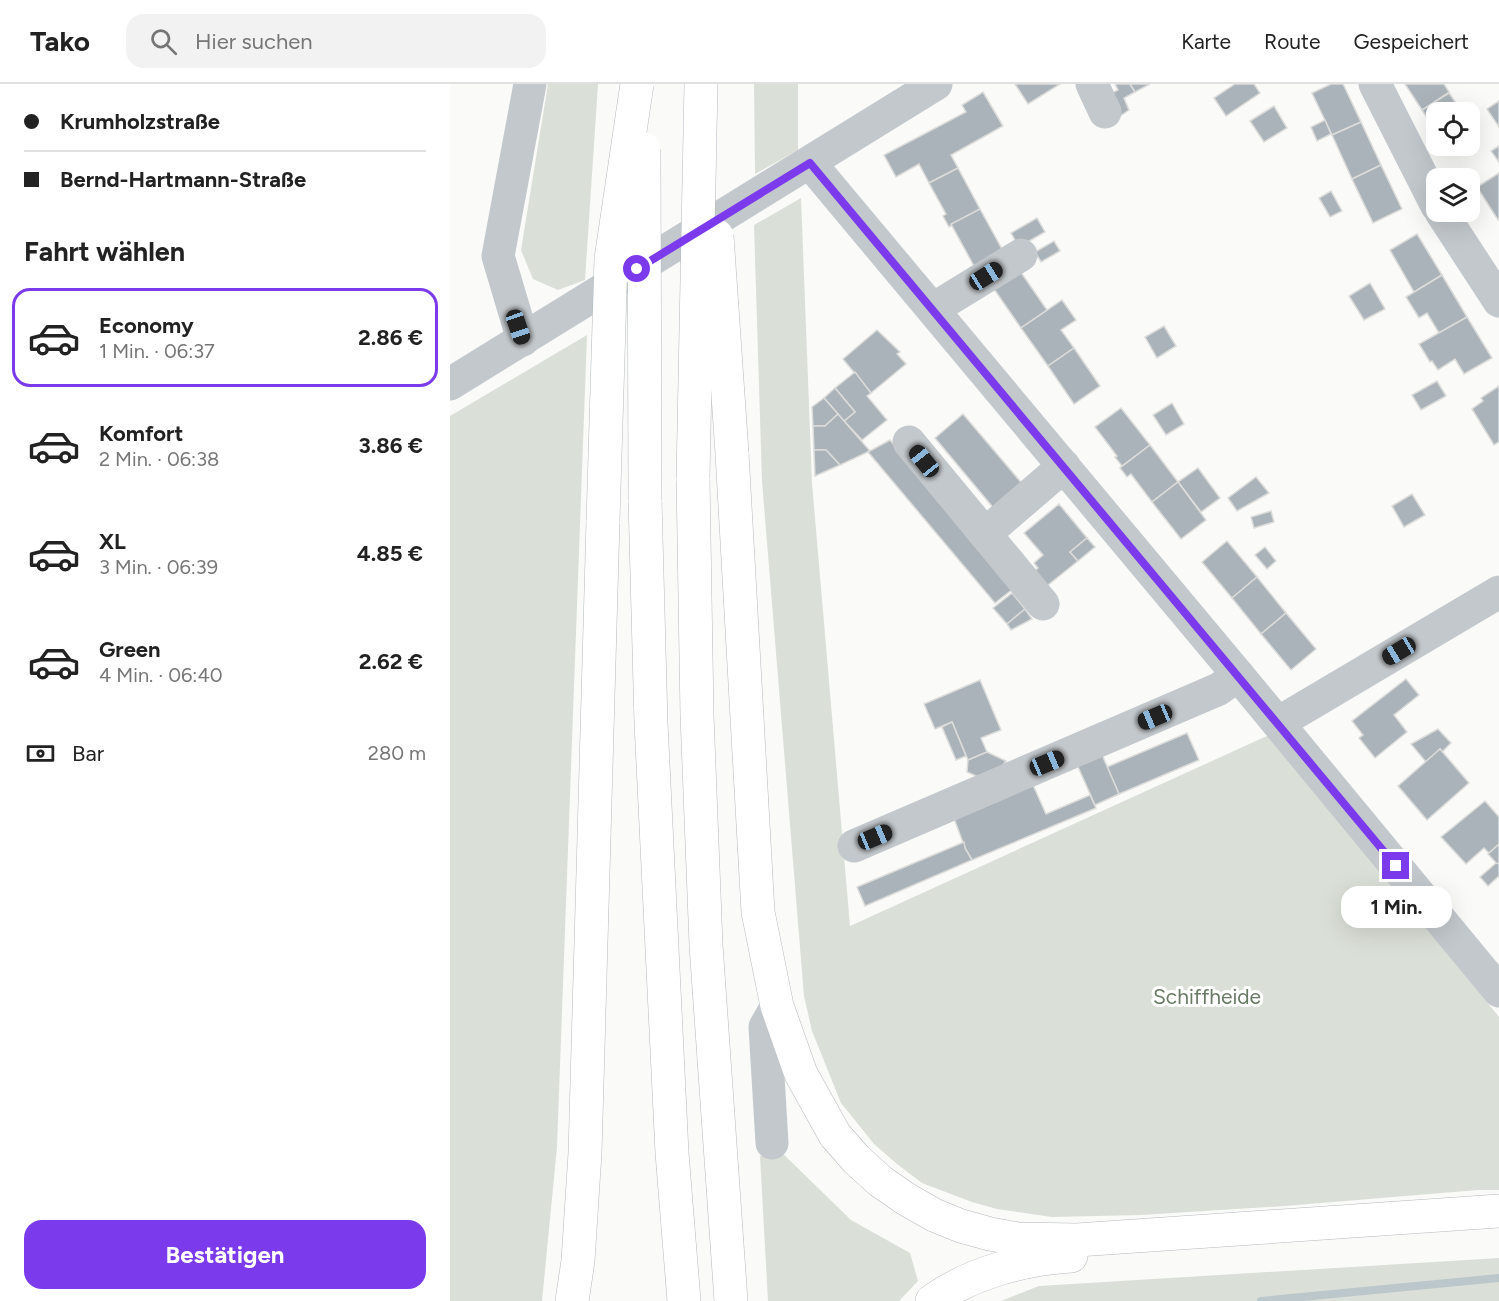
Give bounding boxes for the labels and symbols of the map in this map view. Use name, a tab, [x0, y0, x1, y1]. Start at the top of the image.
route start	[623, 255, 650, 282]
car	[966, 259, 1006, 293]
car	[504, 307, 532, 347]
car	[906, 441, 942, 481]
car	[1379, 634, 1419, 668]
car	[1135, 702, 1175, 732]
car	[1027, 748, 1067, 778]
car	[855, 822, 895, 852]
route end	[1382, 852, 1409, 879]
callout: 1 Min.	[1340, 887, 1452, 929]
park label: Schiffheide	[1153, 984, 1261, 1009]

